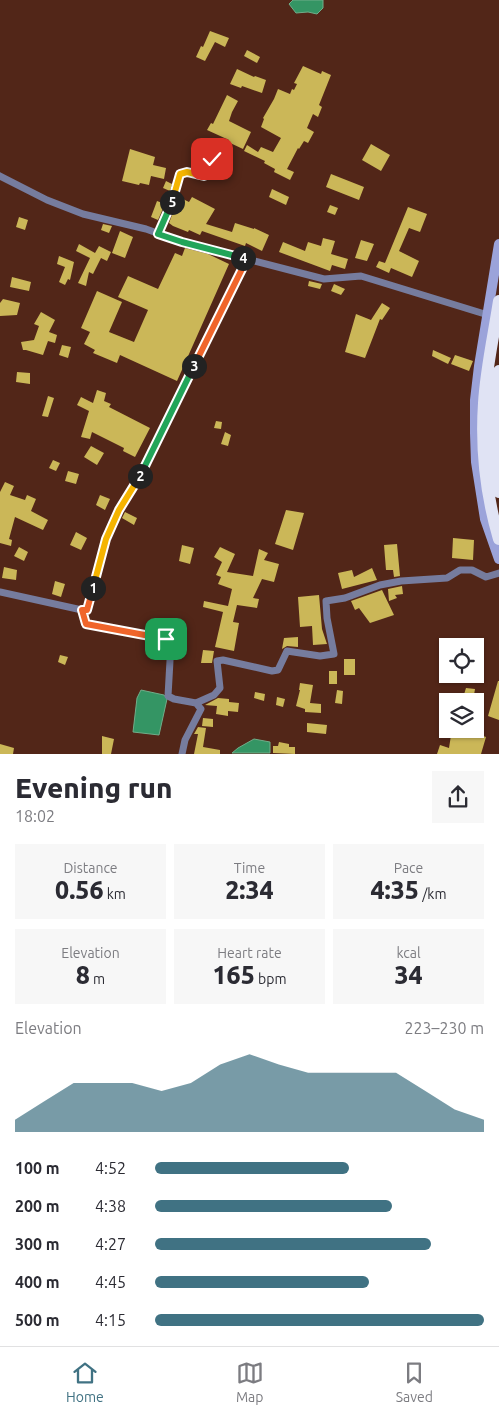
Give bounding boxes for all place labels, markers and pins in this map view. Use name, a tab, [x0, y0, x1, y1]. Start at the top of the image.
pin	[191, 138, 233, 180]
pin: 5	[160, 190, 184, 214]
pin: 4	[230, 246, 256, 270]
pin: 3	[182, 354, 206, 378]
pin: 2	[128, 464, 152, 488]
pin: 1	[80, 576, 106, 600]
pin	[145, 618, 187, 660]

